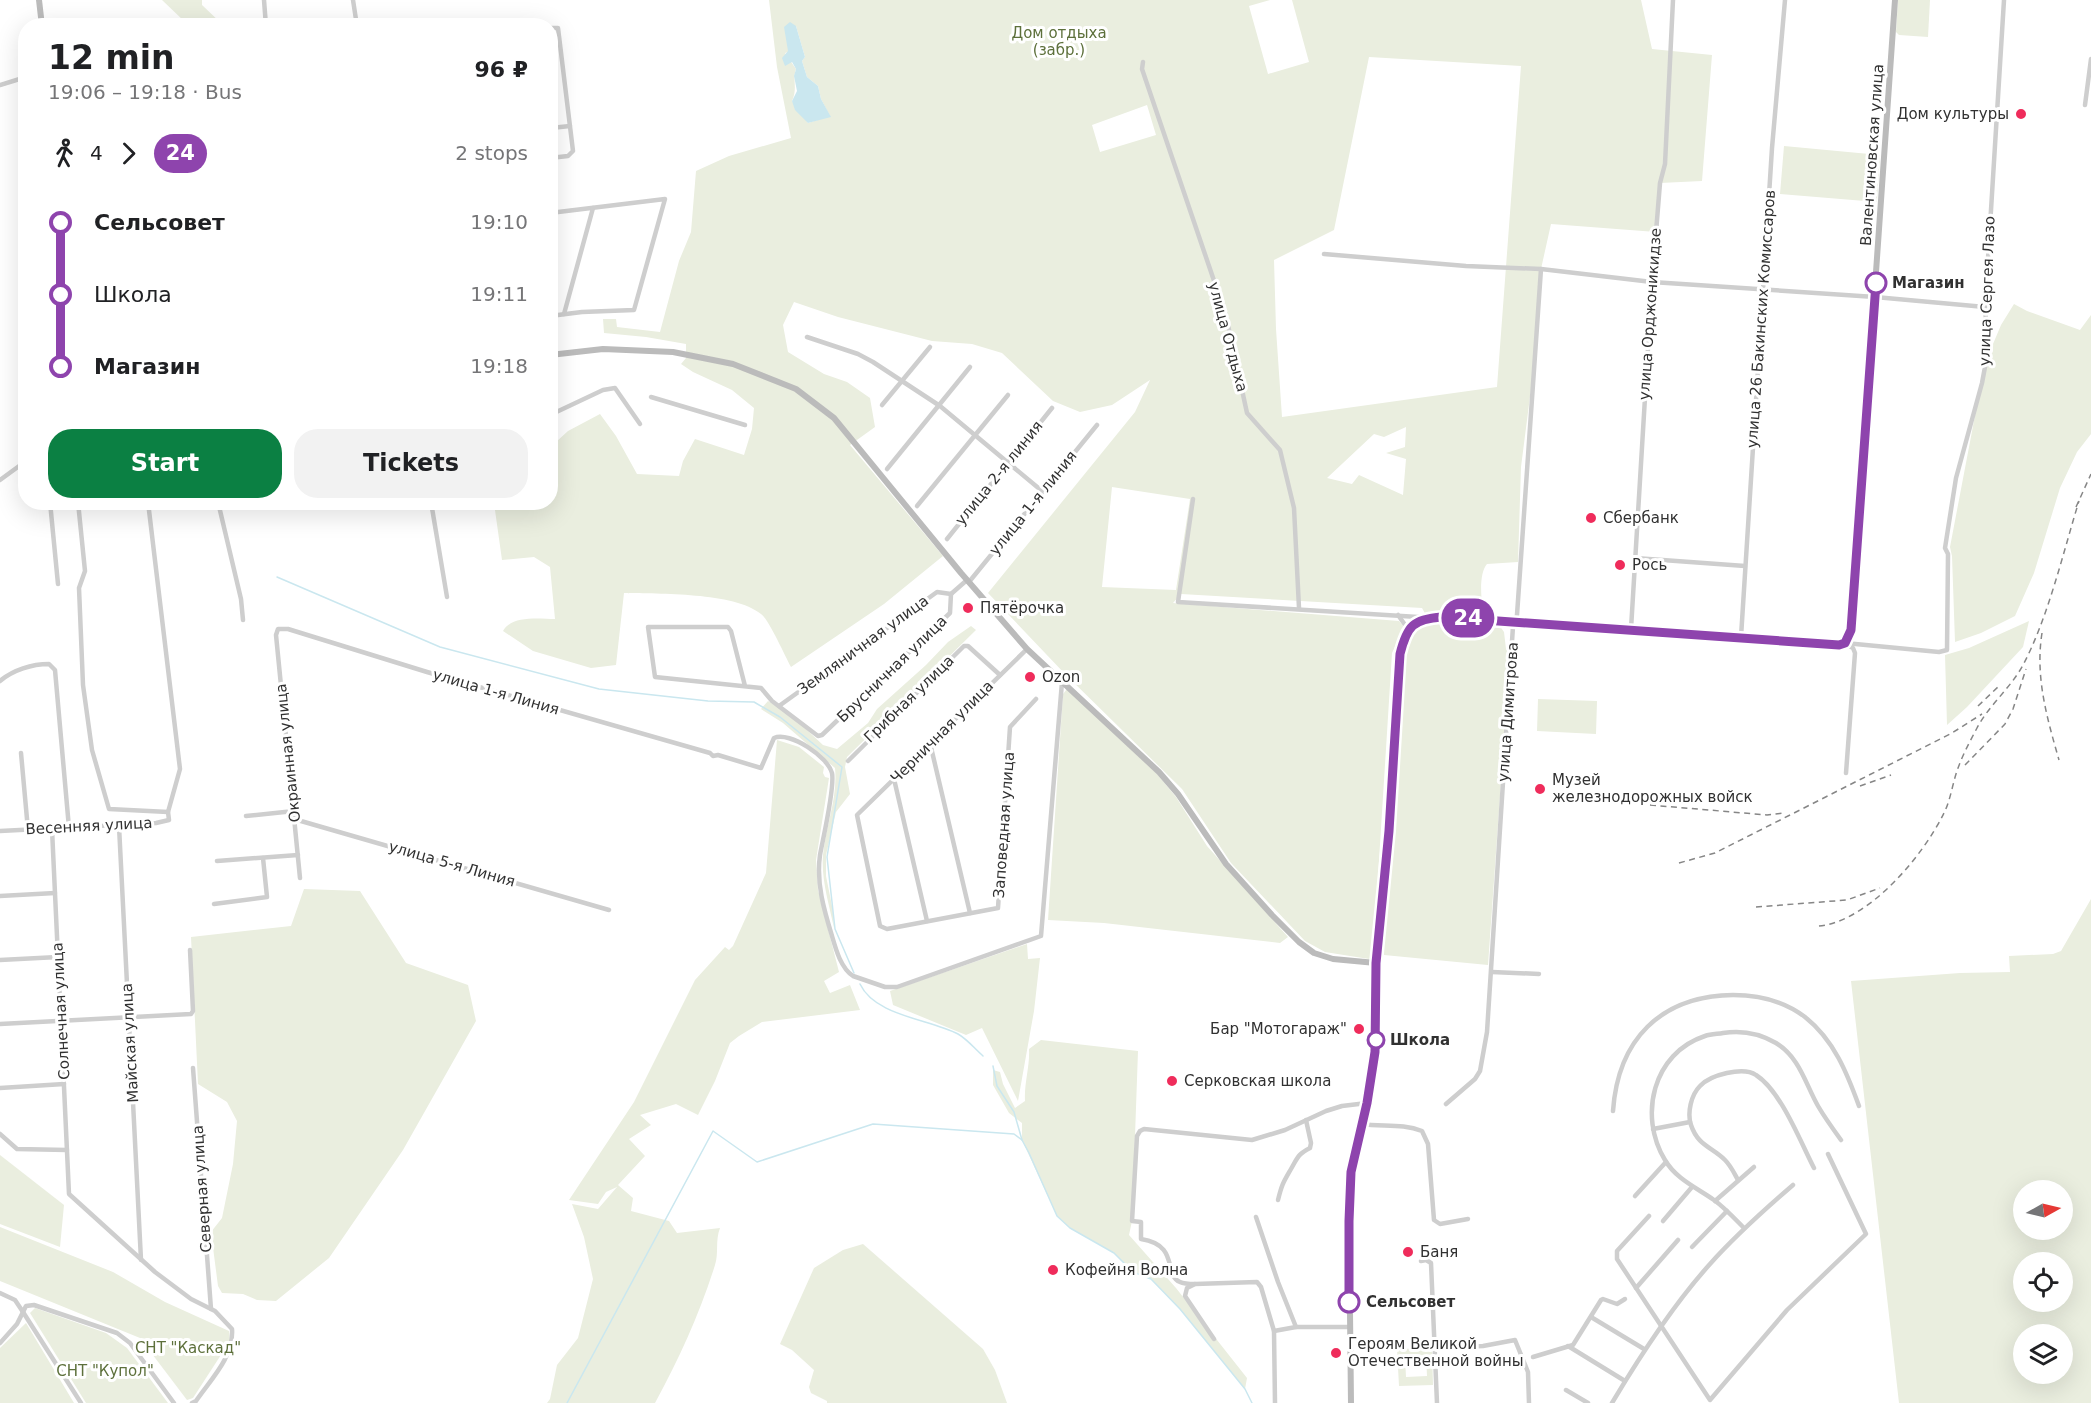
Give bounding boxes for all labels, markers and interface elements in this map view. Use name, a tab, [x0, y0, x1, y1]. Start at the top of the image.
park label: Дом отдыха (забр.)	[1011, 24, 1107, 59]
text: 12 min	[48, 38, 175, 77]
text: 96 ₽	[474, 57, 528, 82]
street label: Валентиновская улица	[1857, 63, 1887, 247]
text: 19:06 – 19:18 · Bus	[48, 80, 242, 104]
place label: Дом культуры	[1897, 105, 2009, 123]
marker: Дом культуры	[2014, 107, 2028, 121]
icon: walk	[48, 137, 81, 170]
icon: forward	[112, 137, 145, 170]
text: 4	[90, 141, 103, 165]
text: 24	[166, 141, 195, 165]
text: 2 stops	[455, 141, 528, 165]
street label: улица 26 Бакинских Комиссаров	[1743, 189, 1779, 449]
text: Сельсовет	[94, 210, 225, 235]
text: 19:10	[470, 210, 528, 234]
street label: улица Сергея Лазо	[1975, 216, 1999, 366]
street label: улица Орджоникидзе	[1635, 227, 1665, 401]
marker: Магазин	[1865, 272, 1887, 294]
place label: Магазин	[1892, 274, 1965, 292]
street label: улица Отдыха	[1205, 280, 1251, 394]
text: Школа	[94, 282, 172, 307]
text: 19:11	[470, 282, 528, 306]
text: Магазин	[94, 354, 200, 379]
text: 19:18	[470, 354, 528, 378]
street label: улица 2-я линия	[951, 417, 1047, 529]
button: Start	[48, 429, 282, 498]
button: Tickets	[294, 429, 528, 498]
street label: улица 1-я линия	[985, 447, 1081, 559]
place label: Сбербанк	[1603, 509, 1679, 527]
marker: Сбербанк	[1584, 511, 1598, 525]
place label: Рось	[1632, 556, 1667, 574]
marker: Рось	[1613, 558, 1627, 572]
street label: Земляничная улица	[794, 591, 932, 699]
line badge: 24	[1441, 598, 1495, 638]
place label: Пятёрочка	[980, 599, 1064, 617]
marker: Пятёрочка	[961, 601, 975, 615]
text: 24	[1453, 606, 1483, 630]
street label: Брусничная улица	[833, 612, 951, 726]
street label: улица Димитрова	[1494, 641, 1522, 783]
street label: Грибная улица	[860, 652, 958, 746]
street label: улица 1-я Линия	[431, 665, 561, 719]
place label: Ozon	[1042, 668, 1080, 686]
marker: Ozon	[1023, 670, 1037, 684]
street label: Черничная улица	[887, 677, 997, 787]
street label: Окраинная улица	[272, 683, 304, 823]
street label: Заповедная улица	[990, 751, 1018, 899]
place label: Музей железнодорожных войск	[1552, 771, 1753, 806]
marker: Музей железнодорожных войск	[1533, 782, 1547, 796]
street label: Весенняя улица	[25, 814, 153, 838]
street label: улица 5-я Линия	[387, 837, 517, 891]
street label: Солнечная улица	[48, 942, 74, 1080]
street label: Майская улица	[118, 983, 142, 1103]
place label: Бар "Мотогараж"	[1210, 1020, 1347, 1038]
marker: Бар "Мотогараж"	[1352, 1022, 1366, 1036]
marker: Школа	[1367, 1031, 1385, 1049]
place label: Школа	[1390, 1031, 1450, 1049]
place label: Серковская школа	[1184, 1072, 1331, 1090]
marker: Серковская школа	[1165, 1074, 1179, 1088]
street label: Северная улица	[189, 1125, 215, 1253]
north arrow	[2013, 1180, 2073, 1240]
map controls	[2013, 1180, 2073, 1384]
place label: Баня	[1420, 1243, 1458, 1261]
marker: Баня	[1401, 1245, 1415, 1259]
button: locate	[2013, 1252, 2073, 1312]
place label: Кофейня Волна	[1065, 1261, 1188, 1279]
marker: Кофейня Волна	[1046, 1263, 1060, 1277]
marker: Сельсовет	[1338, 1291, 1360, 1313]
place label: Сельсовет	[1366, 1293, 1456, 1311]
button: layers	[2013, 1324, 2073, 1384]
place label: Героям Великой Отечественной войны	[1348, 1335, 1524, 1370]
park label: СНТ "Каскад"	[135, 1339, 241, 1357]
marker: Героям Великой Отечественной войны	[1329, 1346, 1343, 1360]
park label: СНТ "Купол"	[56, 1362, 154, 1380]

